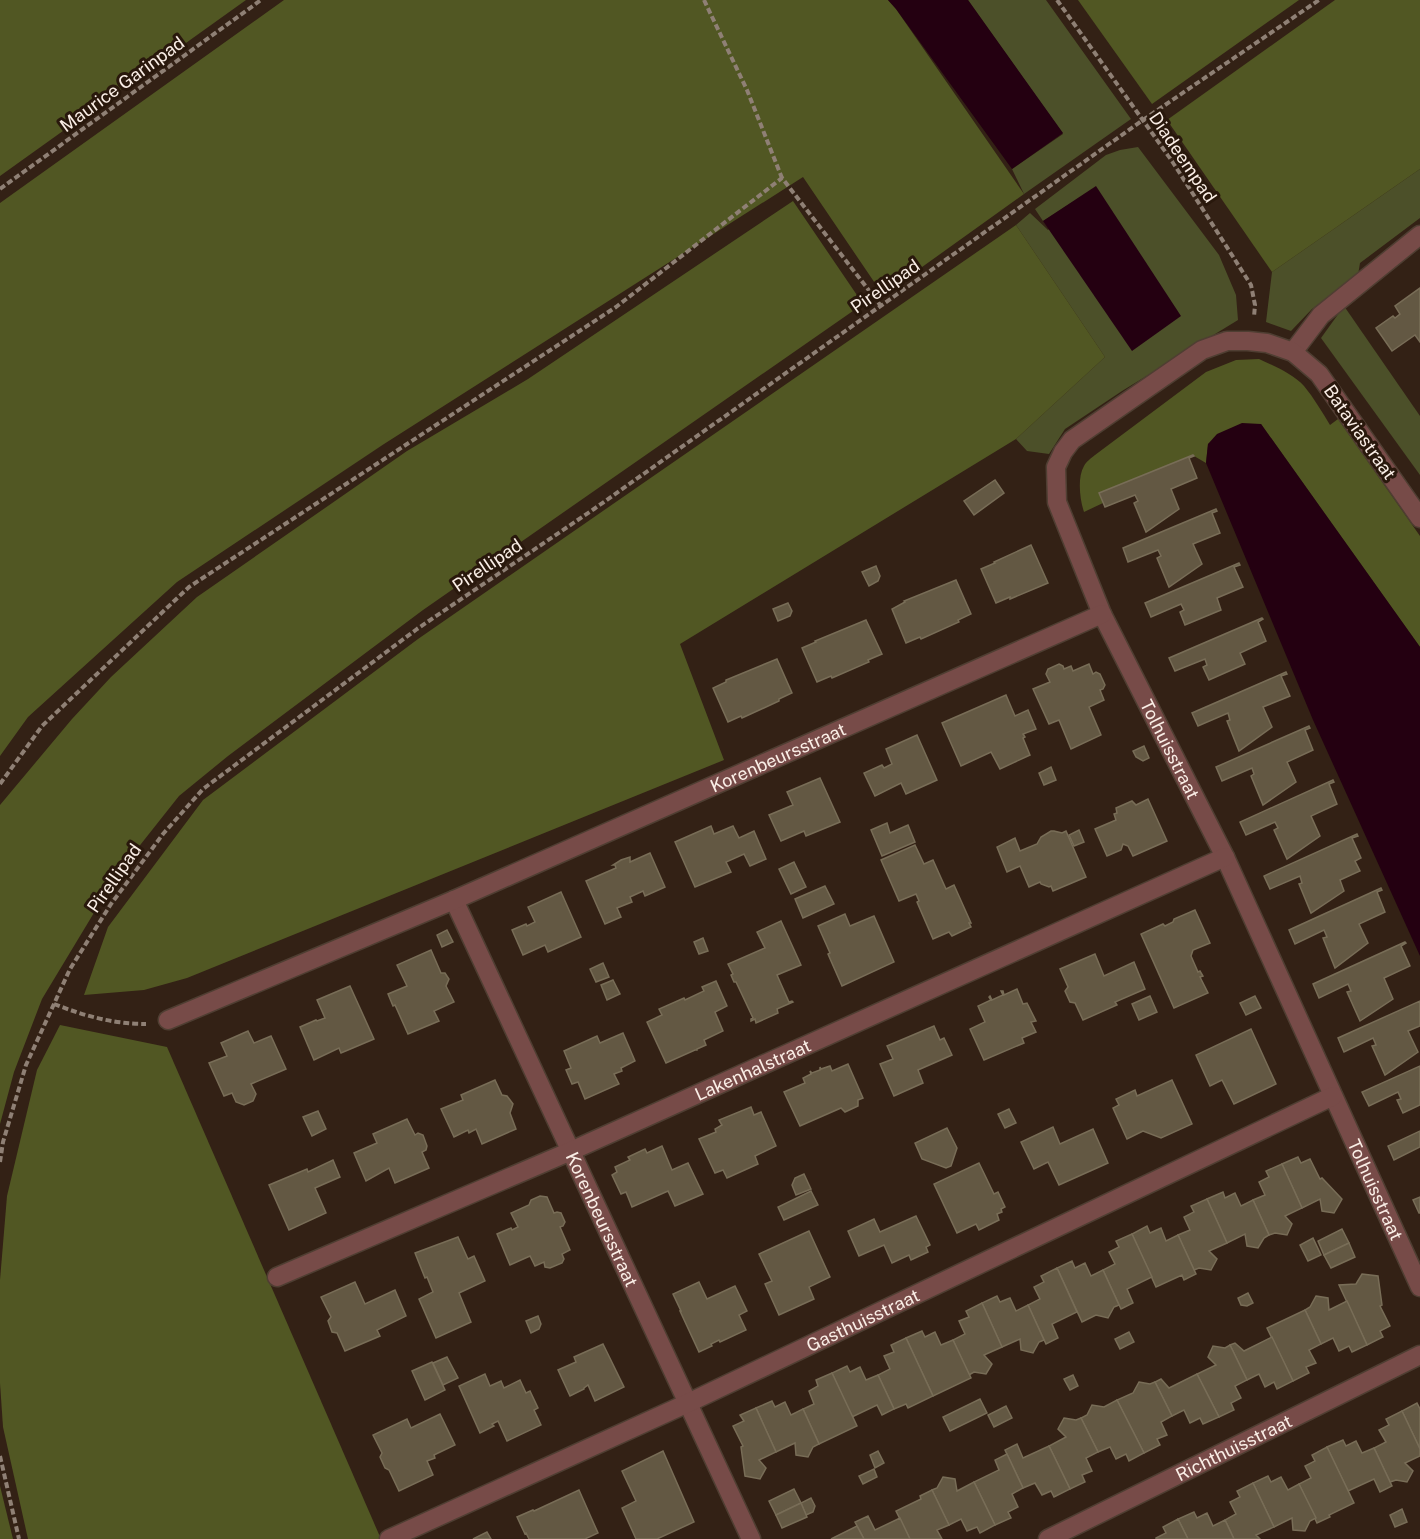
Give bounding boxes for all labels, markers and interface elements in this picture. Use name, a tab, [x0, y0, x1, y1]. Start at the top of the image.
street label: Maurice Garinpad	[56, 32, 188, 136]
street label: Diadeempad	[1145, 108, 1221, 206]
street label: Pirellipad	[846, 255, 924, 317]
street label: Bataviastraat	[1320, 381, 1400, 483]
street label: Pirellipad	[448, 534, 526, 596]
street label: Tolhuisstraat	[1136, 696, 1204, 802]
street label: Korenbeursstraat	[707, 718, 849, 796]
street label: Pirellipad	[83, 839, 145, 917]
street label: Lakenhalstraat	[691, 1034, 814, 1105]
street label: Tolhuisstraat	[1344, 1136, 1408, 1243]
street label: Korenbeursstraat	[562, 1148, 643, 1290]
street label: Gasthuisstraat	[803, 1284, 923, 1356]
street label: Richthuisstraat	[1172, 1410, 1295, 1485]

